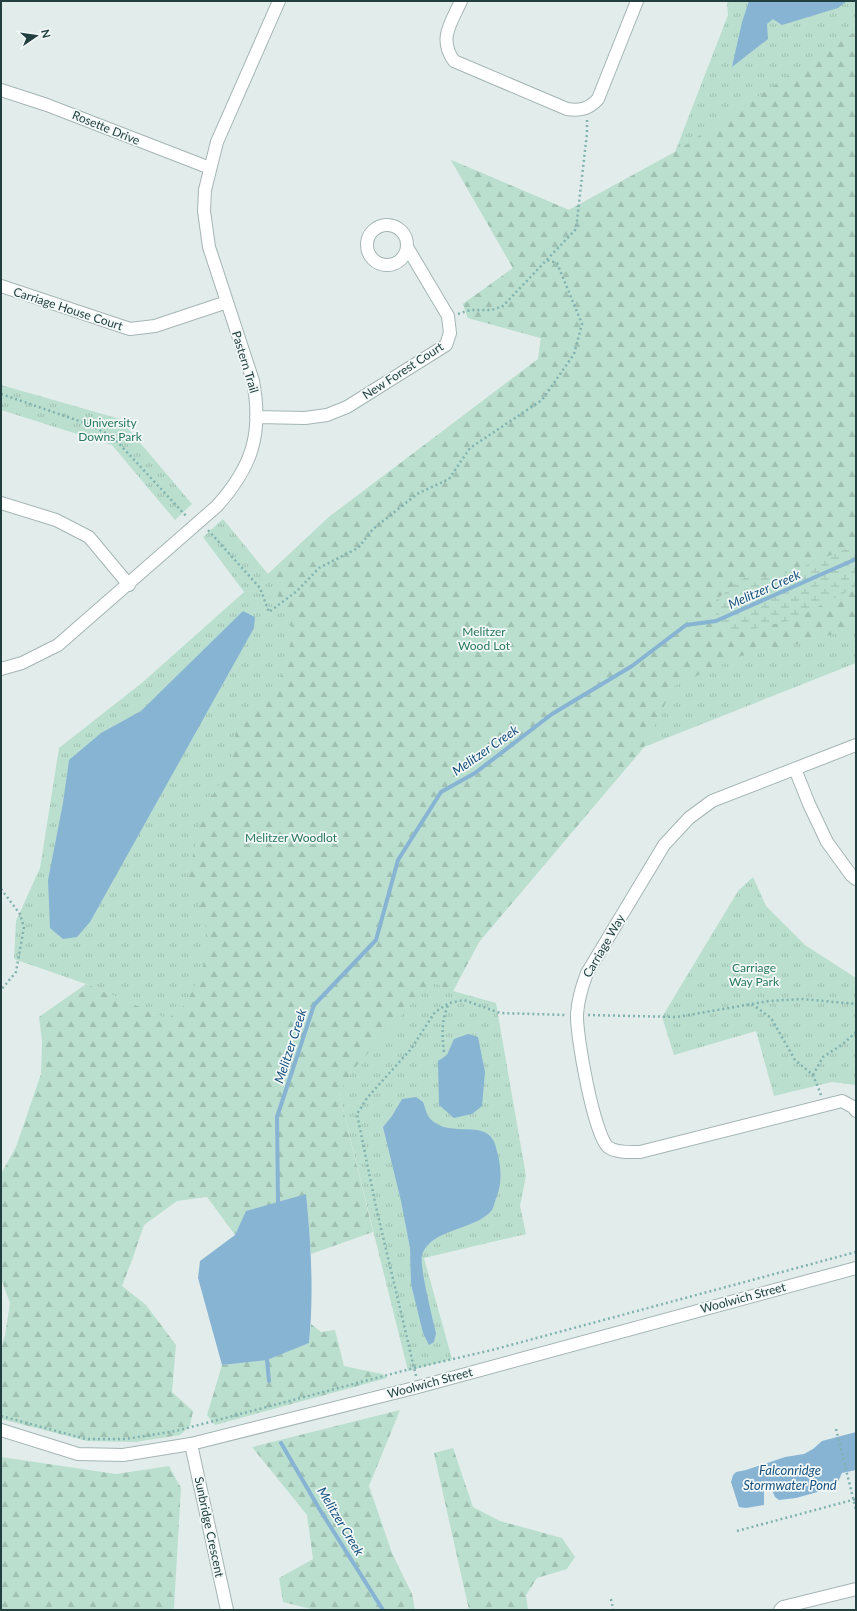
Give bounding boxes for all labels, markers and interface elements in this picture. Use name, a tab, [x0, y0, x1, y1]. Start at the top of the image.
north arrow	[16, 16, 56, 56]
text: N	[39, 28, 54, 39]
street label: Rosette Drive	[70, 107, 142, 148]
street label: Carriage House Court	[12, 284, 125, 334]
street label: Pastern Trail	[229, 329, 262, 395]
street label: New Forest Court	[359, 338, 447, 402]
park label: University Downs Park	[78, 415, 143, 444]
water label: Melitzer Creek	[725, 566, 803, 612]
park label: Melitzer Wood Lot	[458, 624, 511, 653]
water label: Melitzer Creek	[449, 721, 522, 779]
park label: Melitzer Woodlot	[245, 830, 338, 845]
street label: Carriage Way	[579, 911, 628, 980]
park label: Carriage Way Park	[729, 960, 780, 989]
water label: Melitzer Creek	[270, 1006, 310, 1085]
street label: Woolwich Street	[699, 1279, 788, 1316]
street label: Woolwich Street	[386, 1364, 475, 1401]
water label: Falconridge Stormwater Pond	[743, 1462, 837, 1493]
street label: Sunbridge Crescent	[191, 1475, 228, 1579]
water label: Melitzer Creek	[314, 1484, 368, 1559]

